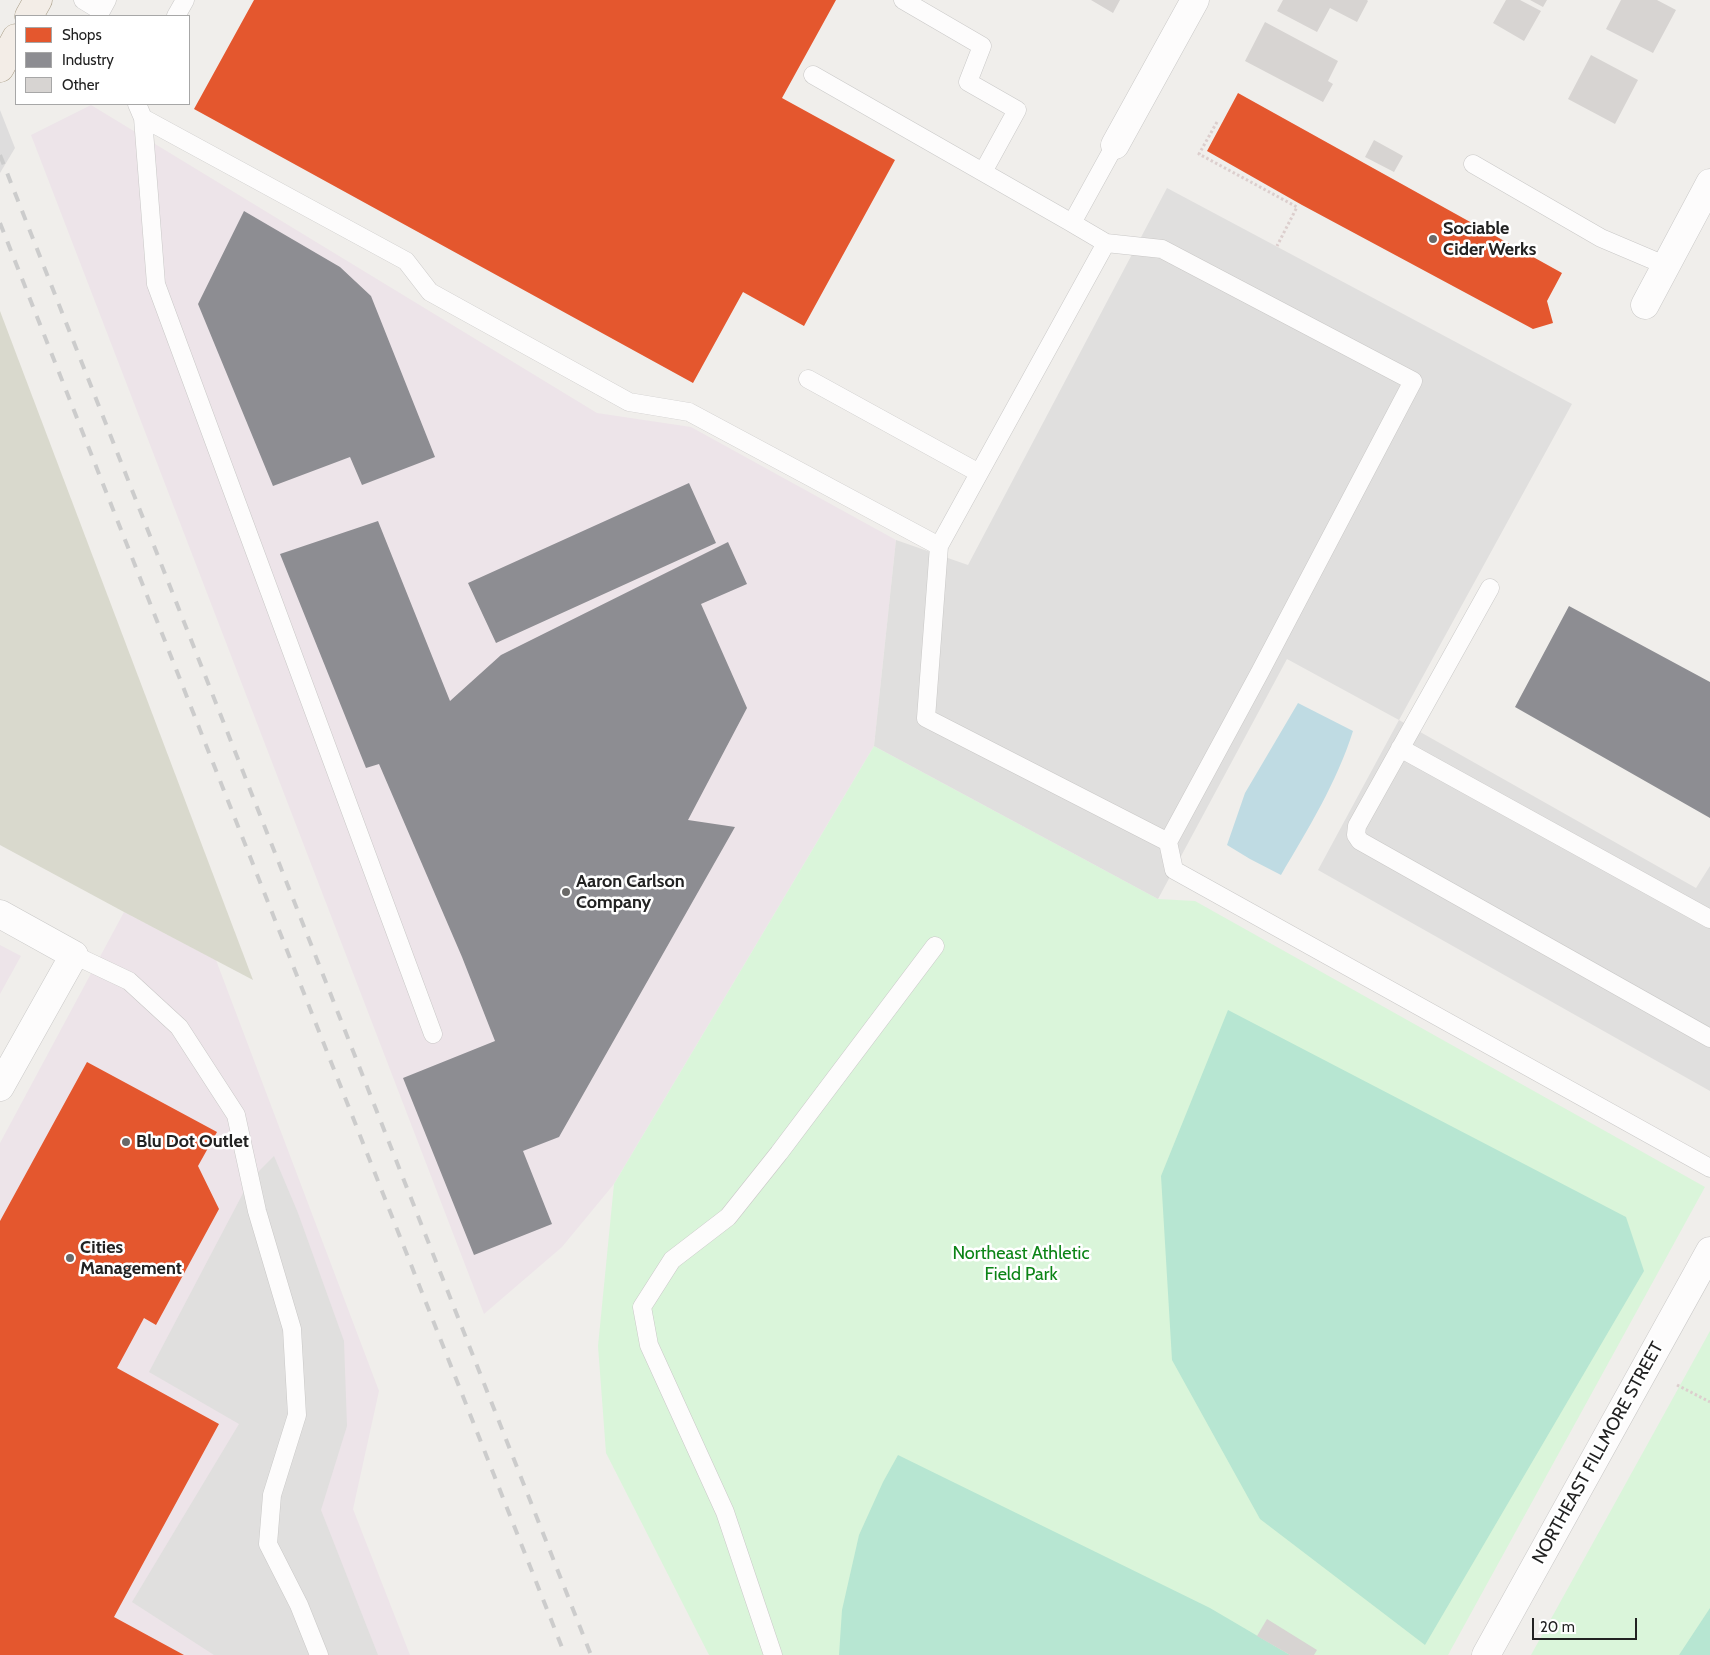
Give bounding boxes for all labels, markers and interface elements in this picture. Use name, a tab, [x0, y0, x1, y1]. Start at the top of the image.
legend	[15, 15, 190, 105]
text: Shops	[62, 26, 102, 44]
text: Industry	[62, 51, 114, 69]
text: Other	[62, 76, 99, 94]
place label: Sociable Cider Werks	[1443, 218, 1536, 260]
marker: Sociable Cider Werks	[1427, 233, 1439, 245]
place label: Aaron Carlson Company	[576, 871, 685, 914]
marker: Aaron Carlson Company	[560, 886, 572, 898]
place label: Blu Dot Outlet	[136, 1131, 249, 1153]
marker: Blu Dot Outlet	[120, 1136, 132, 1148]
place label: Cities Management	[80, 1237, 182, 1280]
park label: Northeast Athletic Field Park	[952, 1243, 1090, 1286]
marker: Cities Management	[64, 1252, 76, 1264]
street label: NORTHEAST FILLMORE STREET	[1528, 1338, 1668, 1568]
scale bar	[1535, 1608, 1640, 1640]
text: 20 m	[1540, 1618, 1575, 1636]

